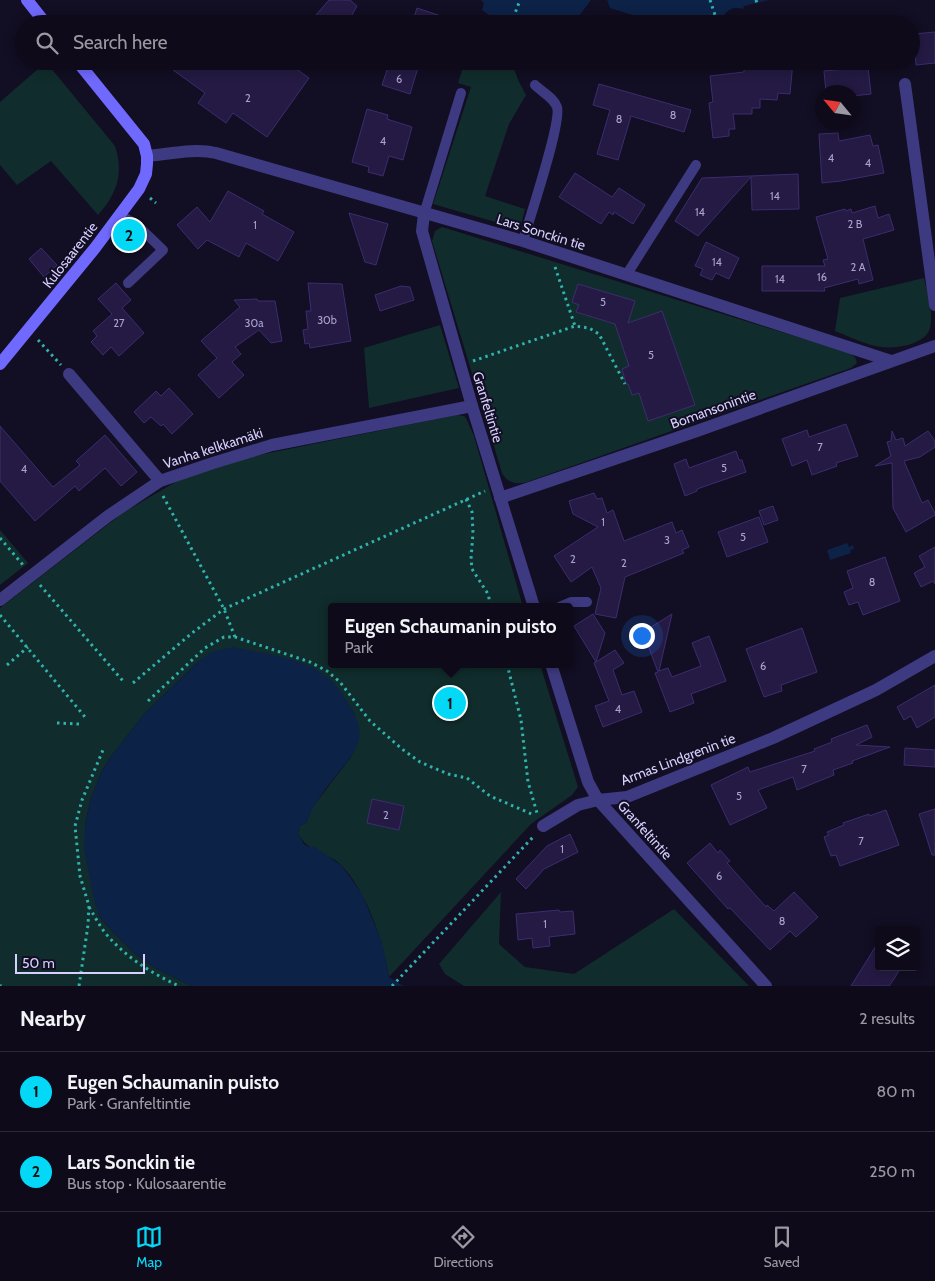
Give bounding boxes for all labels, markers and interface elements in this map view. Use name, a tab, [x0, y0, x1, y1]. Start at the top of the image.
search box	[15, 15, 920, 70]
icon: search	[33, 29, 61, 57]
text: Search here	[73, 31, 167, 54]
house number: 6	[396, 72, 402, 86]
north arrow	[815, 85, 860, 130]
house number: 2	[245, 91, 251, 105]
house number: 8	[670, 108, 676, 122]
house number: 8	[616, 112, 622, 126]
house number: 4	[380, 134, 387, 148]
house number: 4	[828, 151, 835, 165]
house number: 4	[865, 156, 872, 170]
house number: 14	[770, 189, 781, 203]
house number: 14	[695, 205, 706, 219]
street label: Lars Sonckin tie	[494, 210, 588, 254]
pin: 2	[113, 216, 145, 254]
house number: 2 B	[848, 217, 863, 231]
street label: Kulosaarentie	[39, 218, 101, 292]
house number: 1	[253, 218, 257, 232]
house number: 14	[712, 255, 723, 269]
house number: 2 A	[850, 260, 866, 274]
house number: 16	[817, 270, 827, 284]
house number: 14	[775, 272, 786, 286]
house number: 5	[600, 295, 606, 309]
house number: 30b	[317, 313, 337, 327]
house number: 27	[113, 316, 125, 330]
house number: 30a	[245, 316, 264, 330]
house number: 5	[648, 348, 654, 362]
street label: Granfeltintie	[469, 369, 507, 445]
street label: Bomansonintie	[668, 385, 758, 433]
street label: Vanha kelkkamäki	[161, 423, 265, 473]
house number: 7	[817, 440, 823, 454]
house number: 5	[721, 461, 727, 475]
house number: 4	[21, 462, 28, 476]
house number: 1	[601, 515, 605, 529]
house number: 5	[740, 530, 746, 544]
house number: 3	[664, 533, 670, 547]
house number: 2	[570, 552, 576, 566]
house number: 2	[621, 556, 627, 570]
house number: 8	[869, 575, 875, 589]
popup	[328, 603, 573, 668]
text: Eugen Schaumanin puisto	[344, 615, 557, 638]
your location	[629, 623, 655, 649]
text: Park	[344, 638, 373, 657]
house number: 6	[760, 659, 766, 673]
pin: 1	[434, 684, 466, 722]
house number: 4	[615, 702, 622, 716]
street label: Armas Lindgrenin tie	[618, 729, 738, 789]
house number: 7	[801, 762, 807, 776]
house number: 5	[736, 789, 742, 803]
street label: Granfeltintie	[614, 797, 676, 863]
house number: 2	[383, 808, 389, 822]
house number: 7	[858, 834, 864, 848]
house number: 1	[560, 842, 564, 856]
house number: 6	[716, 869, 722, 883]
house number: 8	[779, 914, 785, 928]
house number: 1	[543, 917, 547, 931]
map controls	[875, 926, 920, 971]
button: layers	[875, 926, 920, 971]
scale bar	[15, 951, 145, 974]
text: 50 m	[22, 954, 55, 972]
text: Nearby	[20, 1006, 86, 1031]
text: 2 results	[859, 1009, 915, 1028]
text: Eugen Schaumanin puisto	[67, 1071, 279, 1094]
text: 1	[33, 1082, 39, 1101]
text: 80 m	[877, 1082, 915, 1101]
text: Park · Granfeltintie	[67, 1094, 191, 1113]
text: Lars Sonckin tie	[67, 1151, 195, 1174]
text: 2	[32, 1162, 40, 1181]
text: 250 m	[869, 1162, 915, 1181]
text: Bus stop · Kulosaarentie	[67, 1174, 226, 1193]
tab: Map	[135, 1223, 163, 1271]
tab: Directions	[433, 1223, 493, 1271]
tab: Saved	[763, 1223, 800, 1271]

